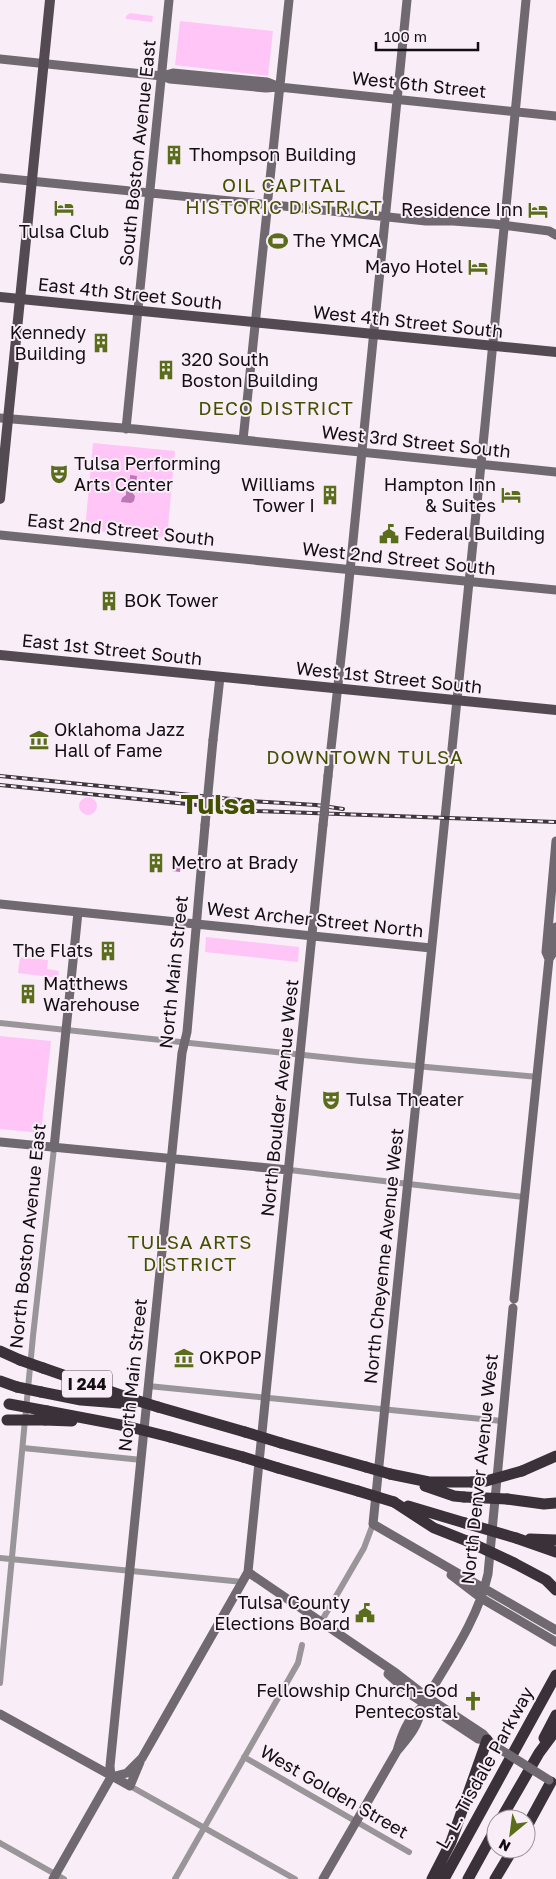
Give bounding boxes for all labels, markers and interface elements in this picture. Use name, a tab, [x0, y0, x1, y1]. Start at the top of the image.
scale bar	[376, 20, 478, 52]
text: 100 m	[384, 27, 427, 45]
street label: South Boston Avenue East	[114, 39, 160, 267]
street label: West 6th Street	[351, 66, 487, 102]
place label: Thompson Building	[189, 143, 356, 165]
building icon: Thompson Building	[163, 144, 185, 166]
district label: OIL CAPITAL HISTORIC DISTRICT	[185, 173, 383, 218]
hotel icon: Tulsa Club	[53, 197, 75, 219]
place label: Residence Inn	[401, 198, 523, 220]
hotel icon: Residence Inn	[527, 199, 549, 221]
place label: Tulsa Club	[19, 220, 109, 242]
place label: The YMCA	[293, 229, 381, 251]
sports icon: The YMCA	[267, 230, 289, 252]
place label: Mayo Hotel	[365, 255, 463, 277]
hotel icon: Mayo Hotel	[467, 256, 489, 278]
street label: East 4th Street South	[37, 272, 223, 314]
street label: West 4th Street South	[312, 300, 504, 342]
place label: Kennedy Building	[10, 321, 86, 364]
building icon: Kennedy Building	[90, 332, 112, 354]
place label: 320 South Boston Building	[181, 348, 318, 391]
building icon: 320 South Boston Building	[155, 359, 177, 381]
district label: DECO DISTRICT	[198, 396, 354, 419]
street label: West 3rd Street South	[320, 420, 512, 462]
place label: Tulsa Performing Arts Center	[74, 452, 221, 495]
theatre icon: Tulsa Performing Arts Center	[48, 463, 70, 485]
place label: Williams Tower I	[241, 473, 315, 516]
place label: Hampton Inn & Suites	[384, 473, 496, 516]
building icon: Williams Tower I	[319, 484, 341, 506]
hotel icon: Hampton Inn & Suites	[500, 484, 522, 506]
street label: East 2nd Street South	[26, 508, 216, 550]
place label: Federal Building	[404, 522, 545, 544]
public building icon: Federal Building	[378, 523, 400, 545]
street label: West 2nd Street South	[301, 537, 497, 579]
place label: BOK Tower	[124, 589, 218, 611]
building icon: BOK Tower	[98, 590, 120, 612]
street label: East 1st Street South	[21, 629, 203, 669]
street label: West 1st Street South	[295, 656, 483, 698]
place label: Oklahoma Jazz Hall of Fame	[54, 718, 185, 761]
museum icon: Oklahoma Jazz Hall of Fame	[28, 729, 50, 751]
district label: DOWNTOWN TULSA	[266, 745, 464, 768]
district label: Tulsa	[180, 787, 256, 820]
place label: Metro at Brady	[171, 851, 298, 873]
building icon: Metro at Brady	[145, 852, 167, 874]
street label: North Main Street	[154, 894, 192, 1050]
street label: West Archer Street North	[206, 897, 425, 941]
place label: The Flats	[13, 939, 93, 961]
building icon: The Flats	[97, 940, 119, 962]
place label: Matthews Warehouse	[43, 972, 140, 1015]
street label: North Boulder Avenue West	[256, 978, 302, 1218]
building icon: Matthews Warehouse	[17, 983, 39, 1005]
place label: Tulsa Theater	[346, 1088, 464, 1110]
theatre icon: Tulsa Theater	[320, 1089, 342, 1111]
street label: North Boston Avenue East	[4, 1122, 50, 1350]
street label: North Cheyenne Avenue West	[359, 1127, 407, 1385]
district label: TULSA ARTS DISTRICT	[128, 1230, 252, 1275]
street label: North Main Street	[113, 1297, 151, 1453]
place label: OKPOP	[199, 1346, 262, 1368]
museum icon: OKPOP	[173, 1347, 195, 1369]
street label: North Denver Avenue West	[456, 1352, 502, 1585]
road number: I 244	[62, 1370, 112, 1398]
place label: Tulsa County Elections Board	[214, 1591, 350, 1634]
public building icon: Tulsa County Elections Board	[354, 1602, 376, 1624]
place label: Fellowship Church-God Pentecostal	[256, 1679, 458, 1722]
street label: L. L. Tisdale Parkway	[430, 1683, 538, 1852]
church icon: Fellowship Church-God Pentecostal	[462, 1690, 484, 1712]
street label: West Golden Street	[256, 1740, 413, 1843]
north arrow	[486, 1809, 536, 1859]
text: N	[496, 1836, 513, 1856]

